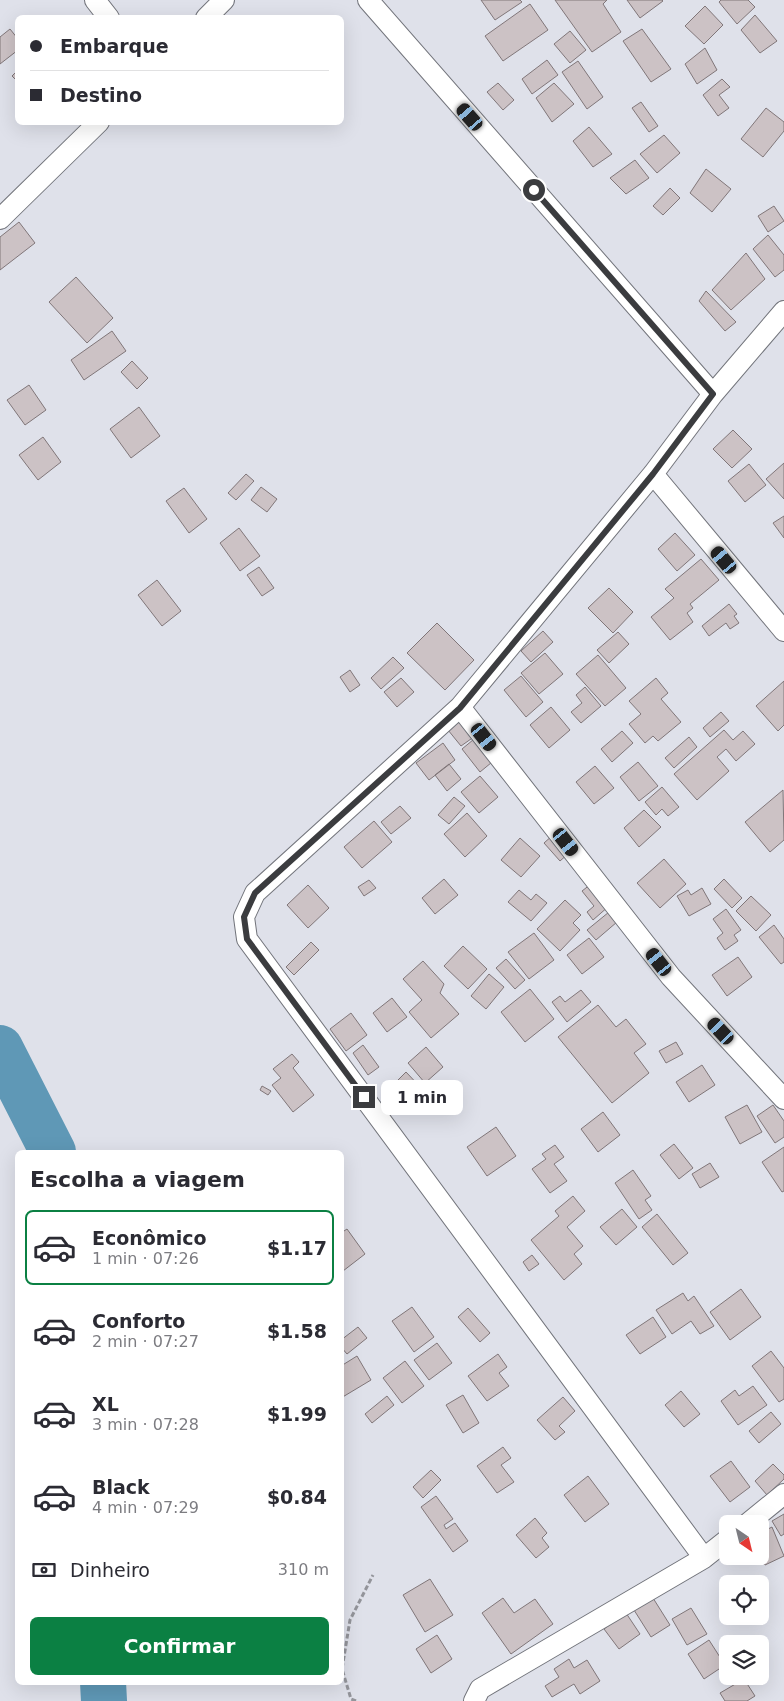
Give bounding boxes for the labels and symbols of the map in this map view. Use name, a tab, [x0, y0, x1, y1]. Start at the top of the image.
car	[454, 101, 485, 133]
route start	[523, 179, 545, 201]
car	[708, 544, 739, 576]
car	[468, 721, 499, 753]
car	[550, 826, 581, 858]
car	[643, 946, 674, 978]
car	[705, 1015, 736, 1047]
callout: 1 min	[382, 1080, 464, 1114]
route end	[353, 1086, 375, 1108]
north arrow	[719, 1515, 769, 1565]

